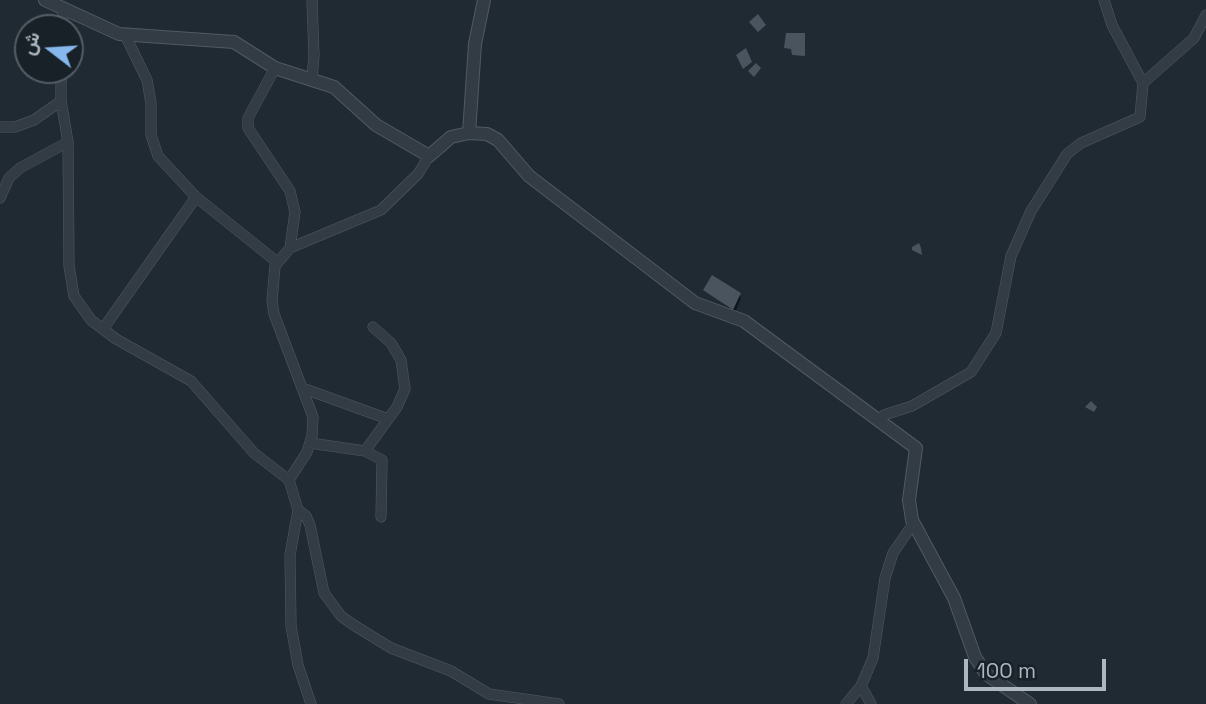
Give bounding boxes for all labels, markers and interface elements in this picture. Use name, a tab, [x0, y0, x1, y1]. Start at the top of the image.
north arrow	[14, 14, 84, 84]
text: ش	[15, 29, 46, 58]
scale bar	[968, 644, 1110, 688]
text: 100 m	[977, 657, 1036, 684]

